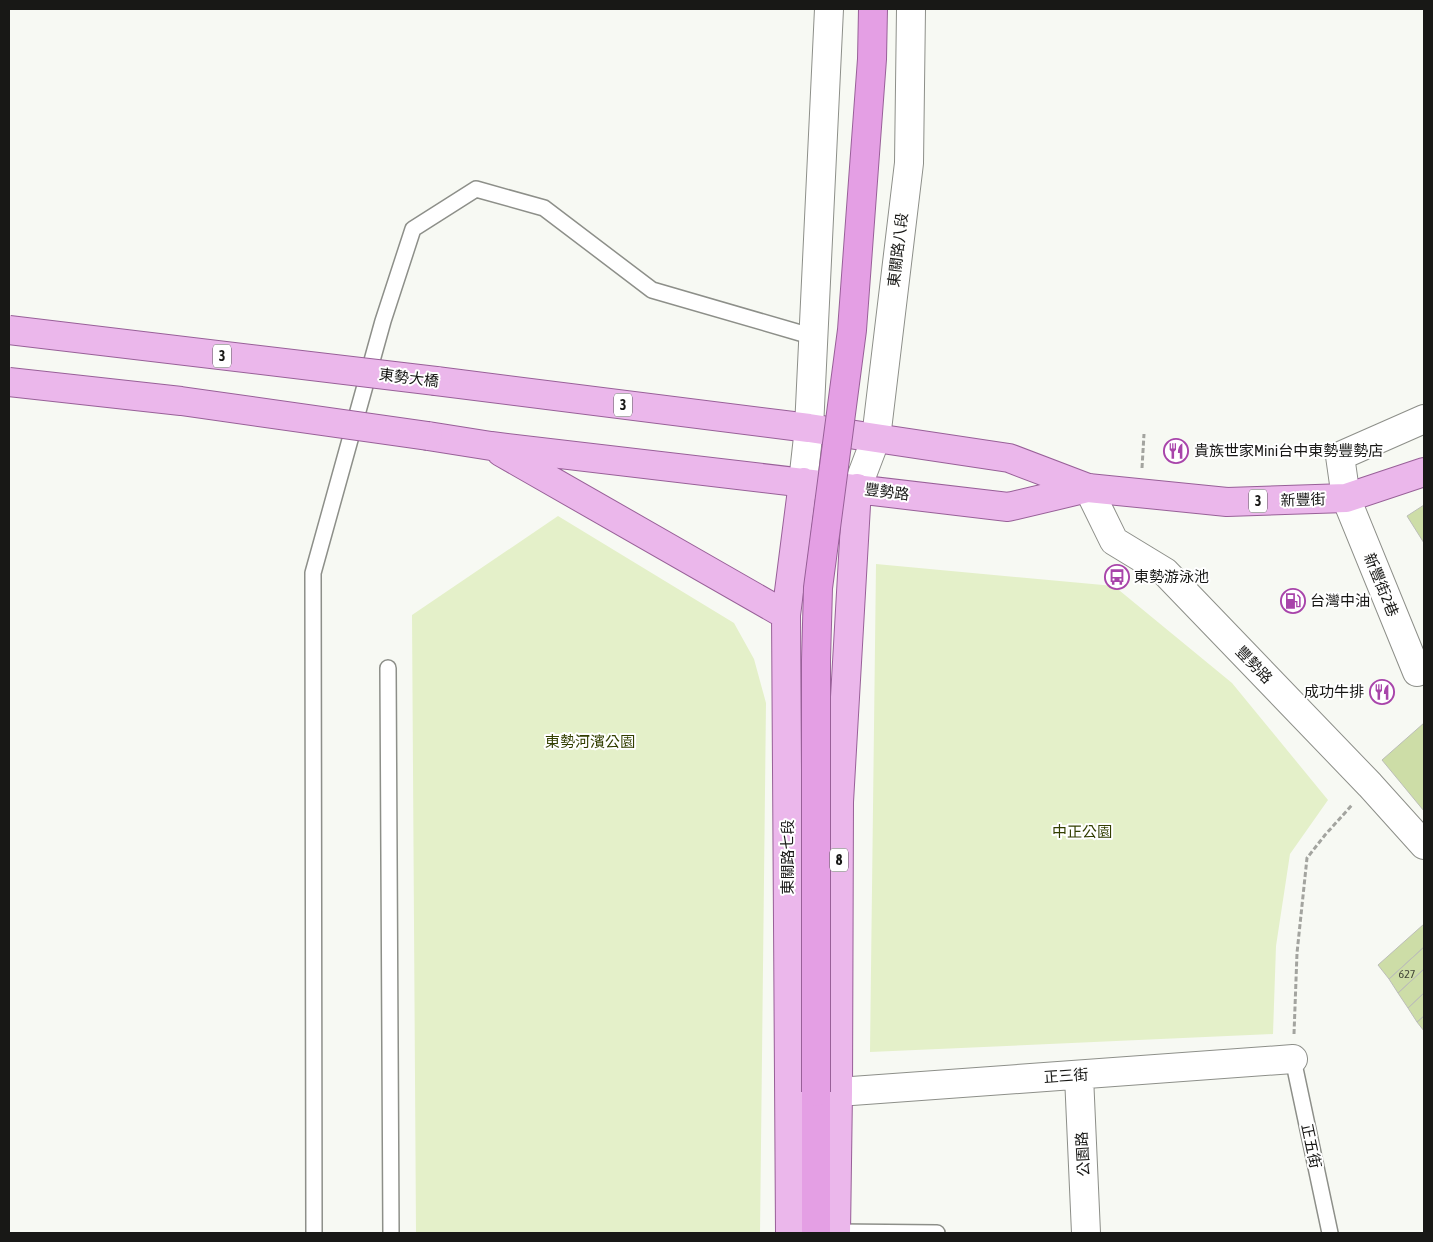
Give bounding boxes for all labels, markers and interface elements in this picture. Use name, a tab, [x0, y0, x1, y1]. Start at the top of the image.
street label: 東關路八段	[884, 212, 911, 288]
road number: 3	[213, 344, 231, 368]
street label: 東勢大橋	[378, 365, 440, 390]
road number: 3	[614, 394, 632, 416]
restaurant icon: 貴族世家Mini台中東勢豐勢店	[1163, 438, 1189, 464]
place label: 貴族世家Mini台中東勢豐勢店	[1194, 442, 1383, 459]
street label: 豐勢路	[864, 480, 910, 503]
road number: 3	[1249, 490, 1267, 512]
street label: 新豐街	[1280, 490, 1326, 509]
street label: 新豐街2巷	[1361, 551, 1402, 619]
bus stop icon: 東勢游泳池	[1104, 564, 1130, 590]
place label: 東勢游泳池	[1134, 568, 1209, 585]
fuel station icon: 台灣中油	[1280, 588, 1306, 614]
place label: 台灣中油	[1310, 592, 1370, 609]
street label: 豐勢路	[1233, 643, 1276, 687]
restaurant icon: 成功牛排	[1369, 679, 1395, 705]
place label: 成功牛排	[1304, 683, 1364, 700]
park label: 東勢河濱公園	[545, 733, 635, 750]
street label: 東關路七段	[779, 819, 796, 895]
park label: 中正公園	[1052, 823, 1112, 840]
road number: 8	[830, 848, 848, 872]
house number: 627	[1399, 967, 1416, 981]
street label: 正三街	[1043, 1065, 1089, 1086]
street label: 正五街	[1298, 1122, 1324, 1170]
street label: 公園路	[1073, 1131, 1092, 1177]

